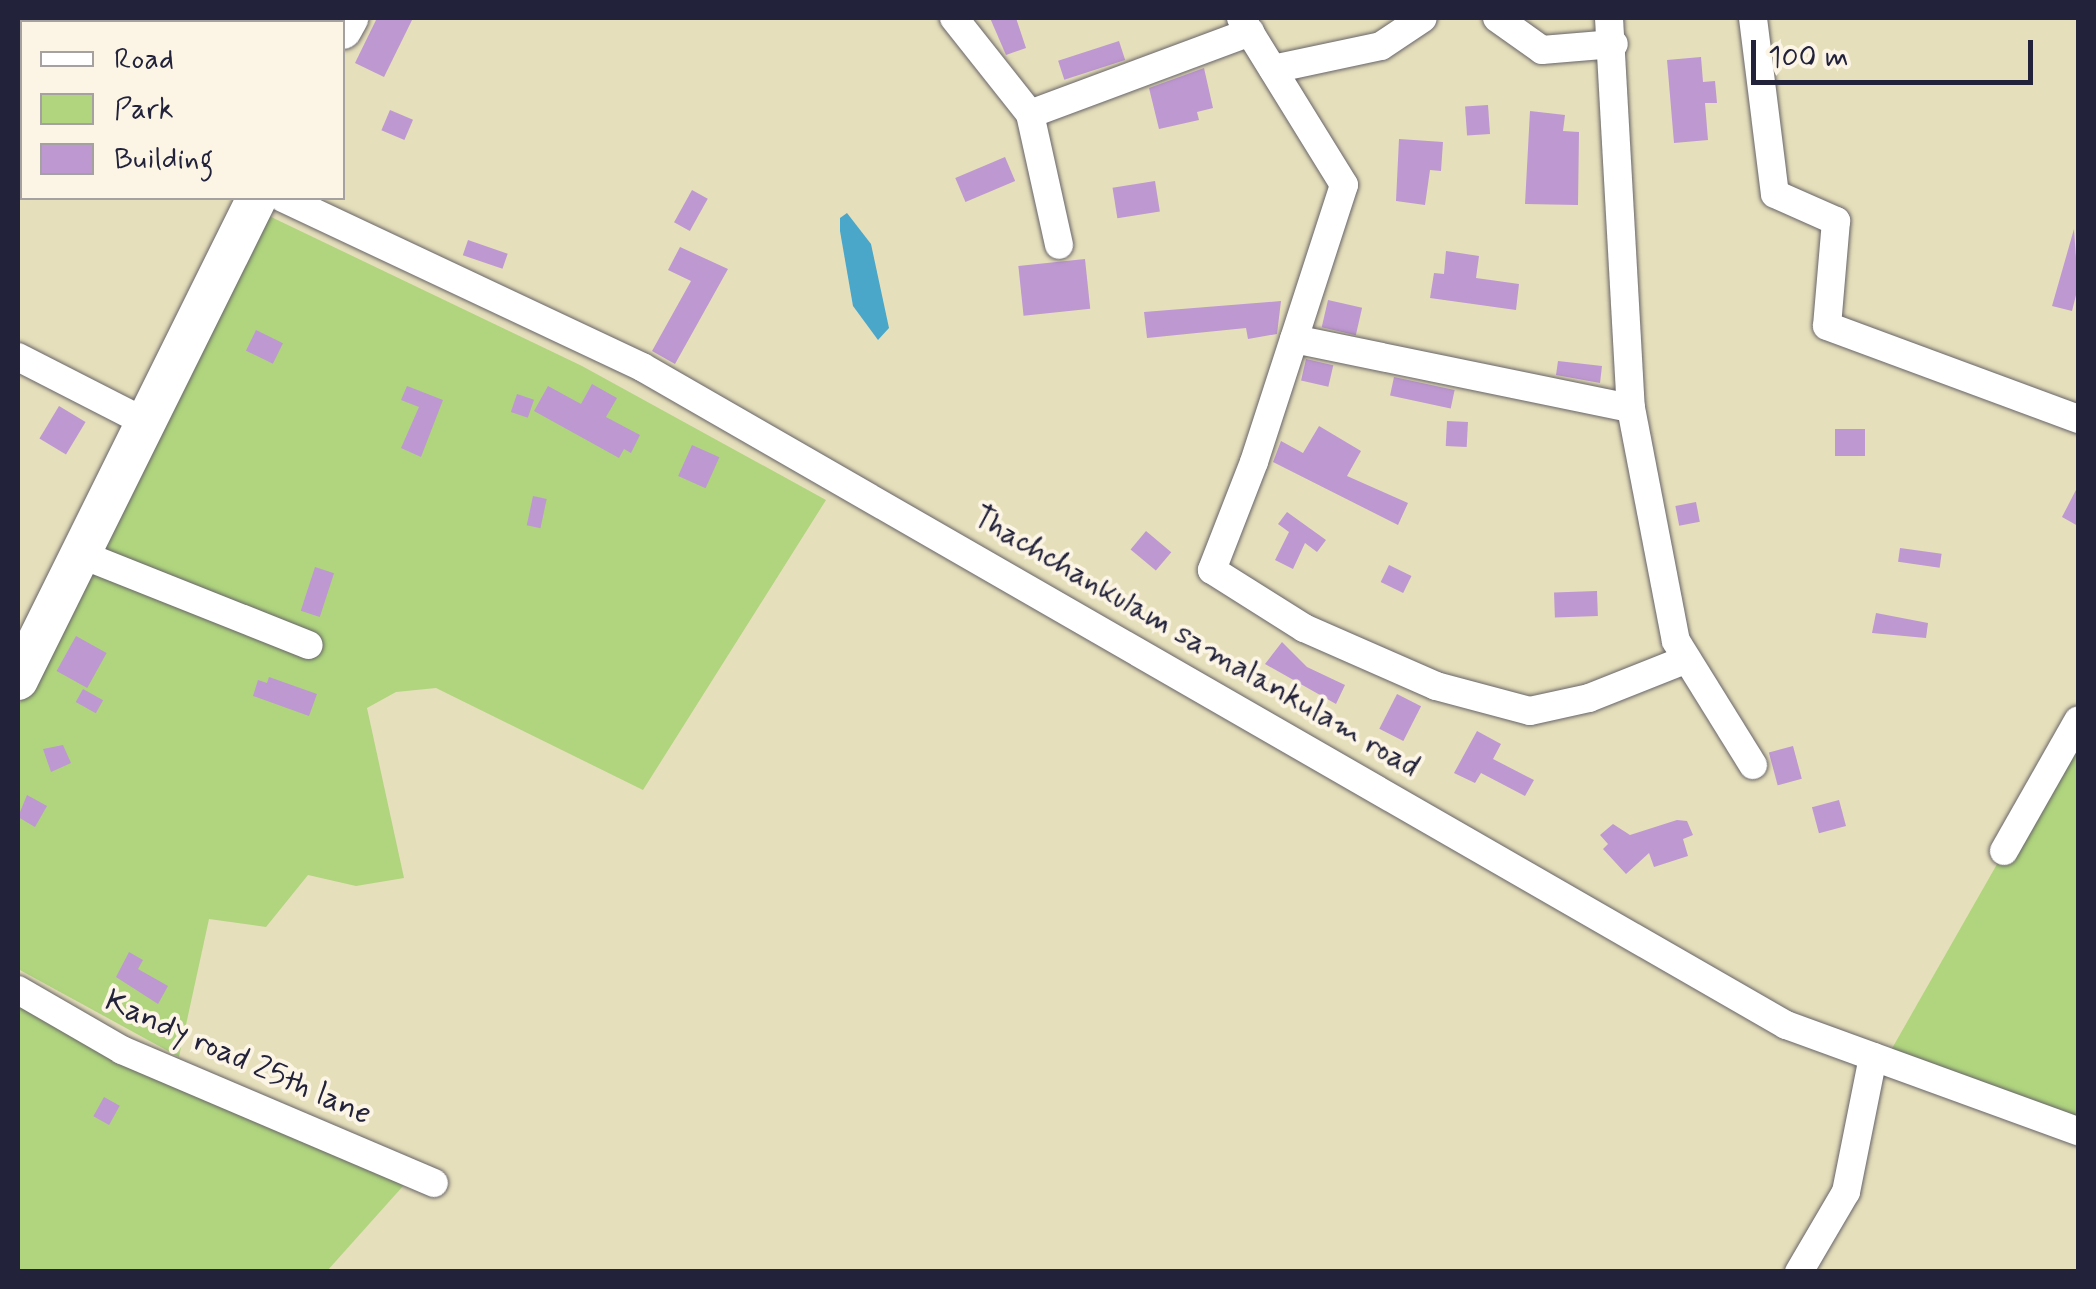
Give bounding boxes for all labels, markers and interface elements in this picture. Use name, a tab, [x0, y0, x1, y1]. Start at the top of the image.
legend	[20, 20, 345, 200]
scale bar	[1756, 20, 2038, 82]
text: 100 m	[1768, 38, 1849, 77]
text: Road	[114, 40, 174, 79]
text: Park	[114, 90, 174, 129]
text: Building	[114, 140, 213, 179]
street label: Thachchankulam samalankulam road	[971, 501, 1421, 783]
street label: Kandy road 25th lane	[99, 982, 377, 1134]

